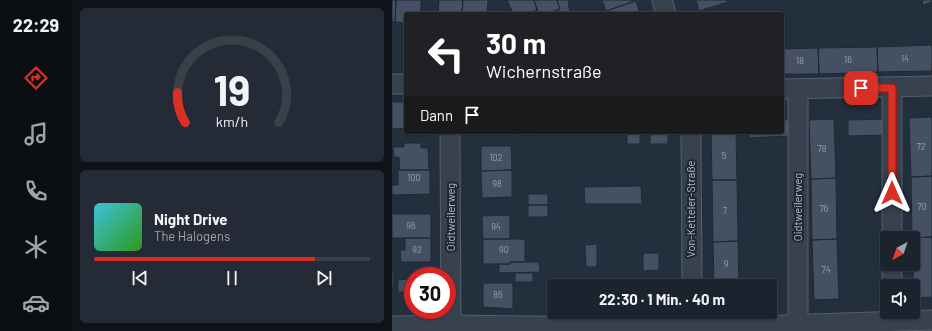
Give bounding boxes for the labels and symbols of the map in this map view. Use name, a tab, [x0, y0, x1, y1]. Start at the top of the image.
house number: 14	[901, 53, 909, 64]
house number: 16	[844, 54, 852, 65]
house number: 18	[796, 55, 804, 66]
pin	[844, 71, 878, 105]
house number: 72	[916, 141, 926, 152]
house number: 78	[818, 143, 827, 154]
house number: 5	[722, 150, 727, 161]
house number: 102	[489, 152, 503, 163]
street label: Von-Ketteler-Straße	[684, 160, 697, 257]
house number: 100	[407, 172, 421, 183]
position arrow	[871, 172, 913, 214]
street label: Oidtweilerweg	[791, 173, 804, 241]
house number: 98	[492, 178, 502, 189]
street label: Oidtweilerweg	[444, 183, 457, 251]
house number: 70	[917, 201, 927, 212]
house number: 76	[820, 203, 829, 214]
house number: 7	[723, 205, 728, 216]
house number: 96	[406, 220, 416, 231]
house number: 94	[491, 221, 501, 232]
north arrow	[880, 231, 920, 271]
house number: 92	[412, 244, 422, 255]
house number: 90	[499, 244, 509, 255]
house number: 9	[724, 258, 729, 269]
house number: 74	[821, 264, 831, 275]
speed limit sign: 30	[404, 267, 456, 319]
house number: 86	[493, 289, 503, 300]

